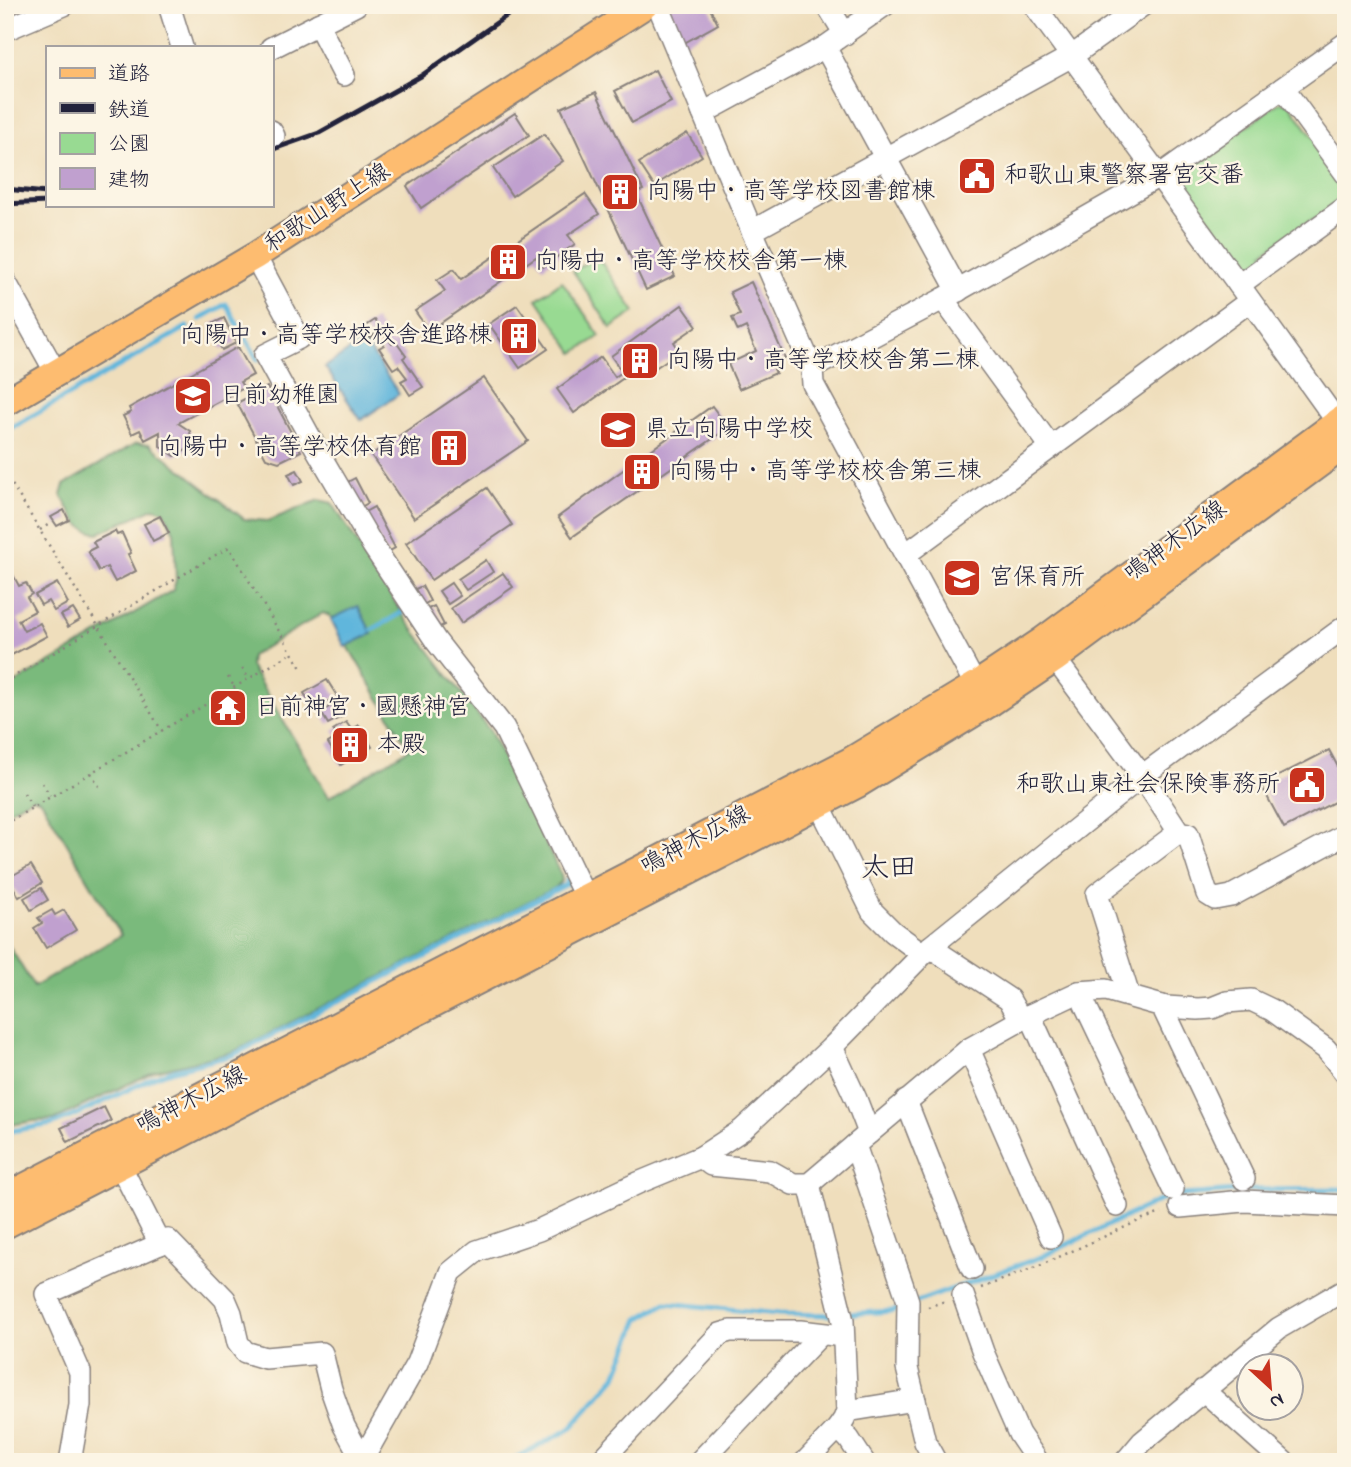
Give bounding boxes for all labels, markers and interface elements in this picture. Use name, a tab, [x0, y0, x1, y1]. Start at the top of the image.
legend	[46, 46, 273, 206]
text: 道路	[108, 60, 150, 90]
text: 鉄道	[108, 96, 150, 126]
text: 公園	[108, 130, 150, 160]
street label: 和歌山野上線	[258, 155, 398, 263]
public building icon: 和歌山東警察署宮交番	[956, 155, 998, 197]
place label: 和歌山東警察署宮交番	[1004, 159, 1244, 194]
text: 建物	[108, 166, 150, 196]
building icon: 向陽中・高等学校図書館棟	[599, 171, 641, 213]
place label: 向陽中・高等学校図書館棟	[647, 175, 935, 210]
building icon: 向陽中・高等学校校舎第一棟	[487, 241, 529, 283]
place label: 向陽中・高等学校校舎第一棟	[535, 245, 847, 280]
building icon: 向陽中・高等学校校舎進路棟	[498, 315, 540, 357]
place label: 向陽中・高等学校校舎進路棟	[180, 319, 492, 354]
building icon: 向陽中・高等学校校舎第二棟	[619, 340, 661, 382]
place label: 向陽中・高等学校校舎第二棟	[667, 344, 979, 379]
school or university icon: 日前幼稚園	[172, 375, 214, 417]
place label: 日前幼稚園	[220, 379, 340, 414]
school or university icon: 県立向陽中学校	[597, 409, 639, 451]
place label: 県立向陽中学校	[645, 413, 813, 448]
building icon: 向陽中・高等学校体育館	[428, 427, 470, 469]
place label: 向陽中・高等学校体育館	[158, 431, 422, 466]
building icon: 向陽中・高等学校校舎第三棟	[621, 451, 663, 493]
place label: 向陽中・高等学校校舎第三棟	[669, 455, 981, 490]
street label: 鳴神木広線	[1117, 493, 1235, 591]
school or university icon: 宮保育所	[941, 557, 983, 599]
place label: 宮保育所	[989, 561, 1085, 596]
temple icon: 日前神宮・國懸神宮	[207, 687, 249, 729]
place label: 日前神宮・國懸神宮	[255, 691, 471, 726]
building icon: 本殿	[329, 724, 371, 766]
place label: 本殿	[377, 728, 425, 763]
public building icon: 和歌山東社会保険事務所	[1286, 764, 1328, 806]
place label: 和歌山東社会保険事務所	[1016, 768, 1280, 803]
street label: 鳴神木広線	[635, 797, 757, 885]
district label: 太田	[861, 849, 917, 890]
street label: 鳴神木広線	[131, 1058, 253, 1144]
north arrow	[1236, 1352, 1306, 1422]
text: N	[1265, 1385, 1288, 1415]

